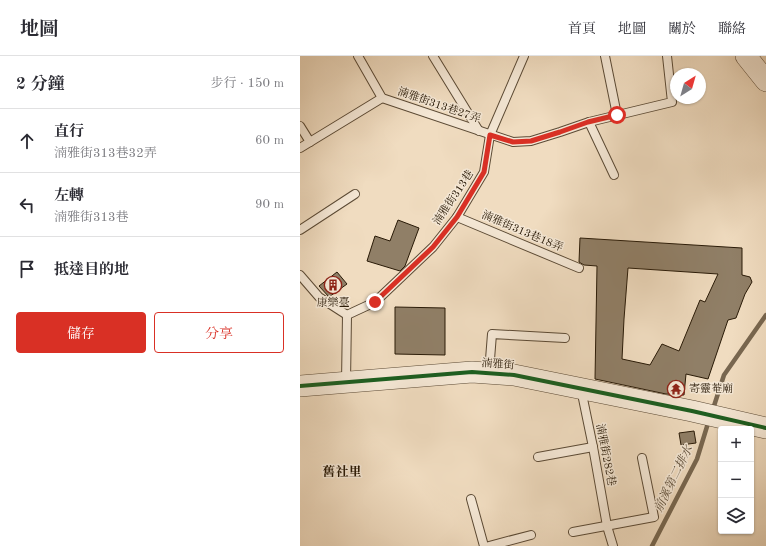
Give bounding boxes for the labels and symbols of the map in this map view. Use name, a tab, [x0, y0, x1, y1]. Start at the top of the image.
north arrow	[670, 68, 706, 104]
street label: 湳雅街313巷27弄	[396, 85, 483, 125]
route start	[608, 106, 626, 124]
street label: 湳雅街313巷	[430, 168, 476, 227]
street label: 湳雅街313巷18弄	[480, 208, 565, 254]
building icon: 康樂臺	[323, 275, 343, 295]
route end	[366, 293, 384, 311]
place label: 康樂臺	[317, 296, 350, 309]
street label: 湳雅街	[481, 356, 515, 372]
temple icon: 寄靈菴廟	[666, 379, 686, 399]
place label: 寄靈菴廟	[689, 382, 733, 395]
street label: 湳雅街282巷	[594, 423, 618, 487]
water label: 前溪第二排水	[651, 442, 696, 514]
district label: 舊社里	[322, 464, 362, 479]

